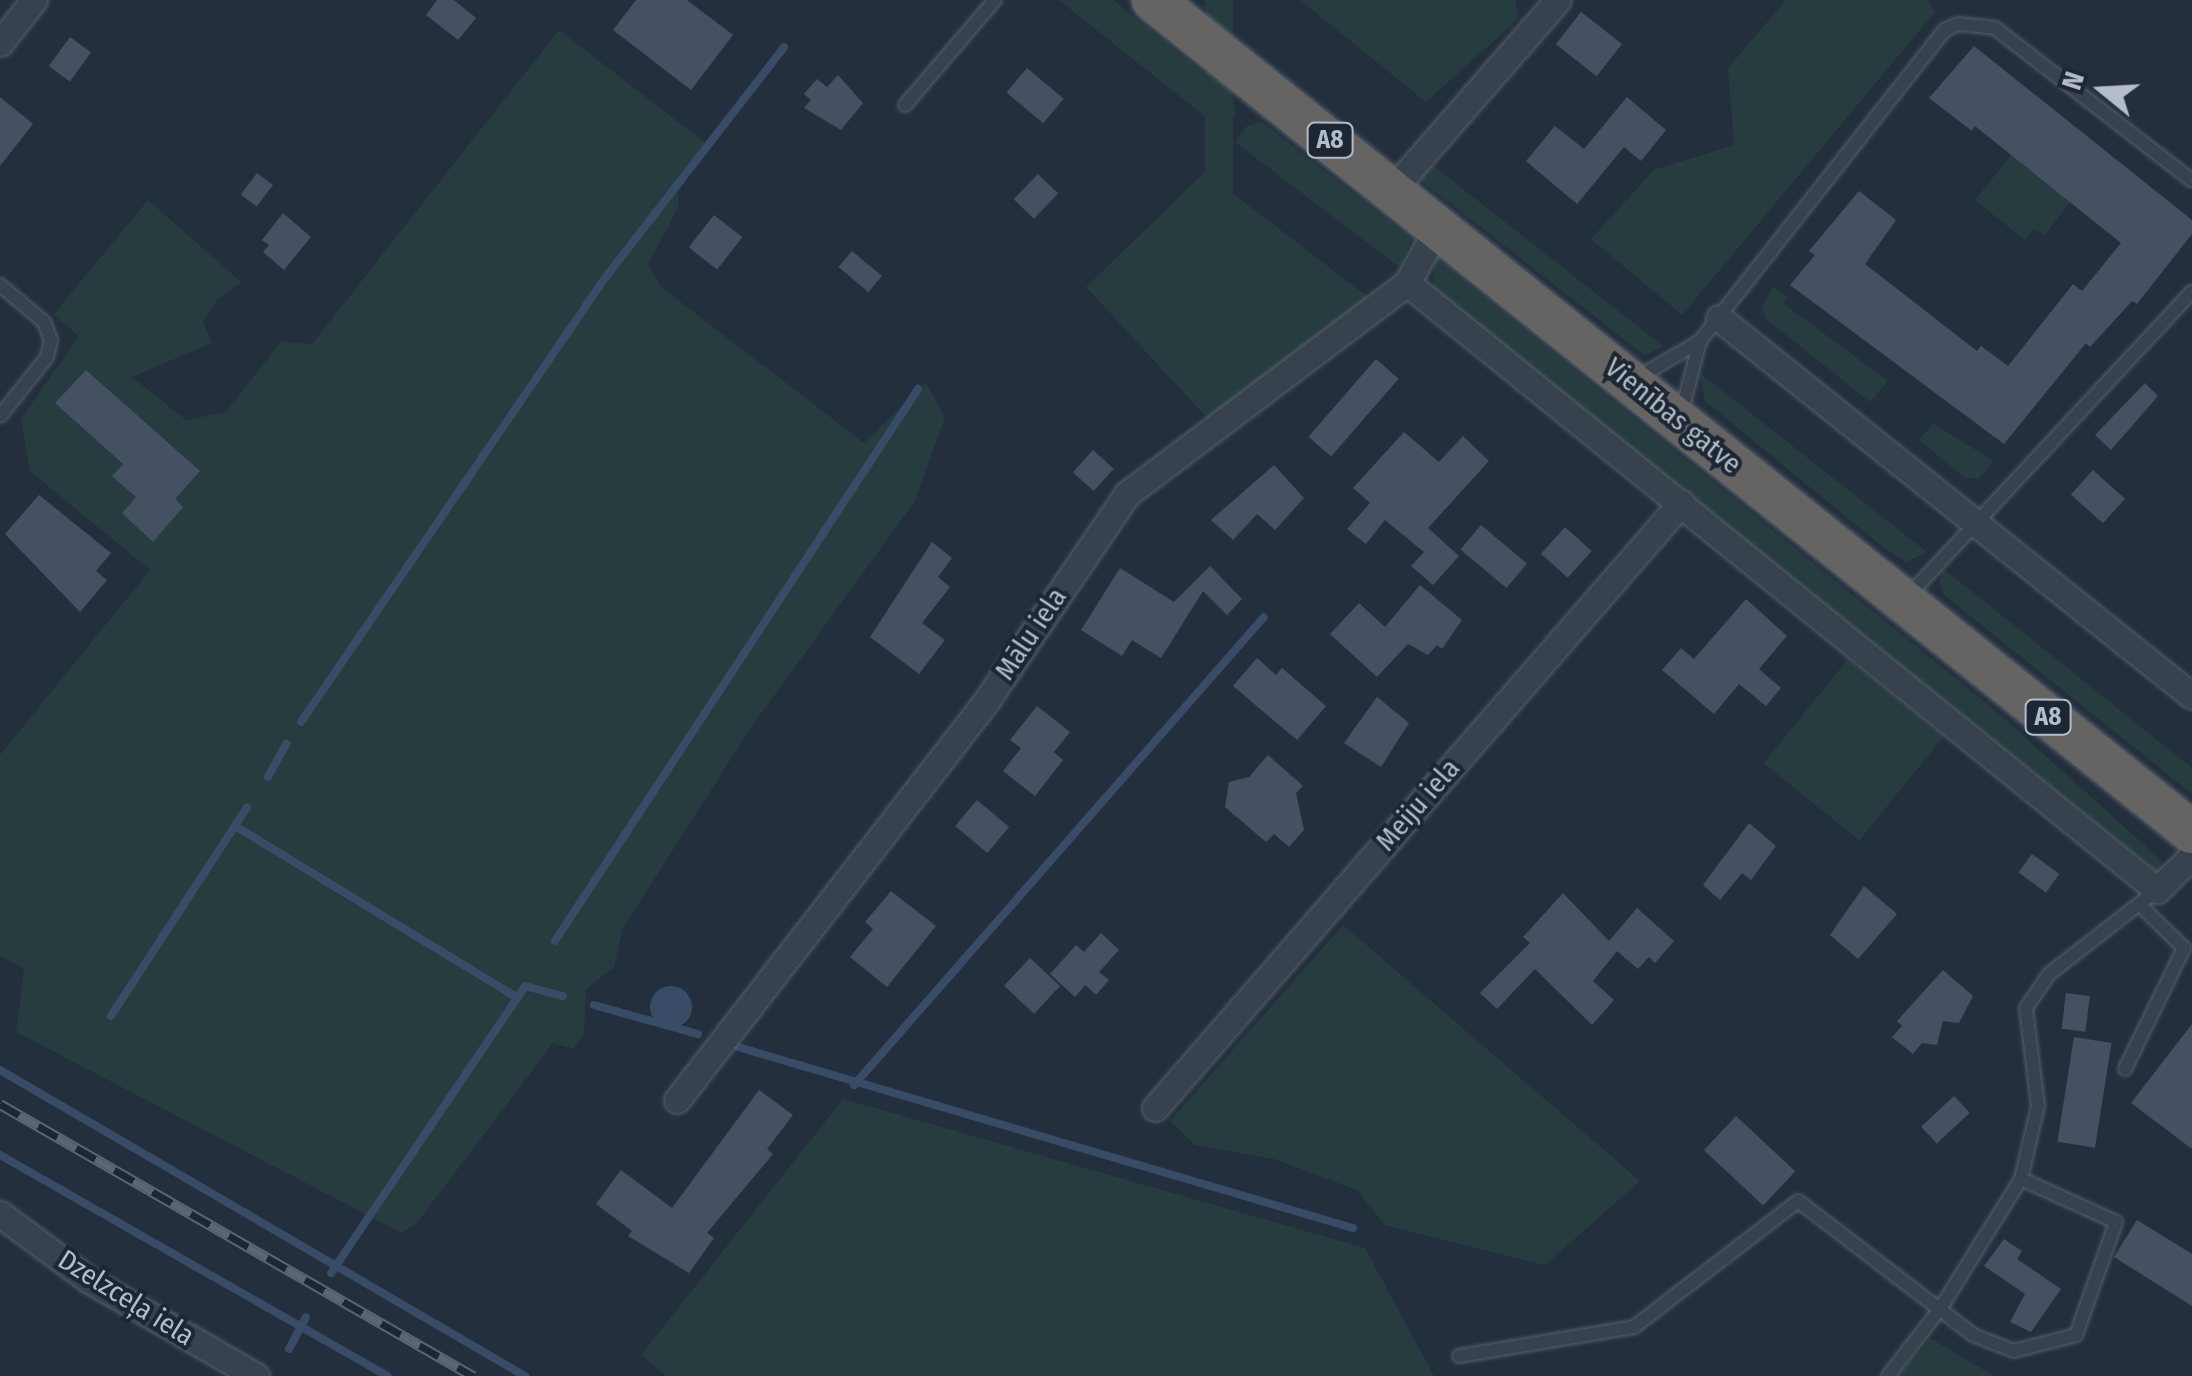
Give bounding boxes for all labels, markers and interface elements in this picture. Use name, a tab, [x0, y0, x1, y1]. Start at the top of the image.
north arrow	[2052, 40, 2152, 140]
text: N	[2055, 67, 2091, 94]
road number: A8	[1305, 120, 1355, 160]
street label: Vienības gatve	[1598, 351, 1748, 481]
street label: Mālu iela	[988, 582, 1074, 686]
road number: A8	[2023, 697, 2073, 737]
street label: Meiju iela	[1369, 752, 1467, 858]
street label: Dzelzceļa iela	[52, 1243, 200, 1353]

